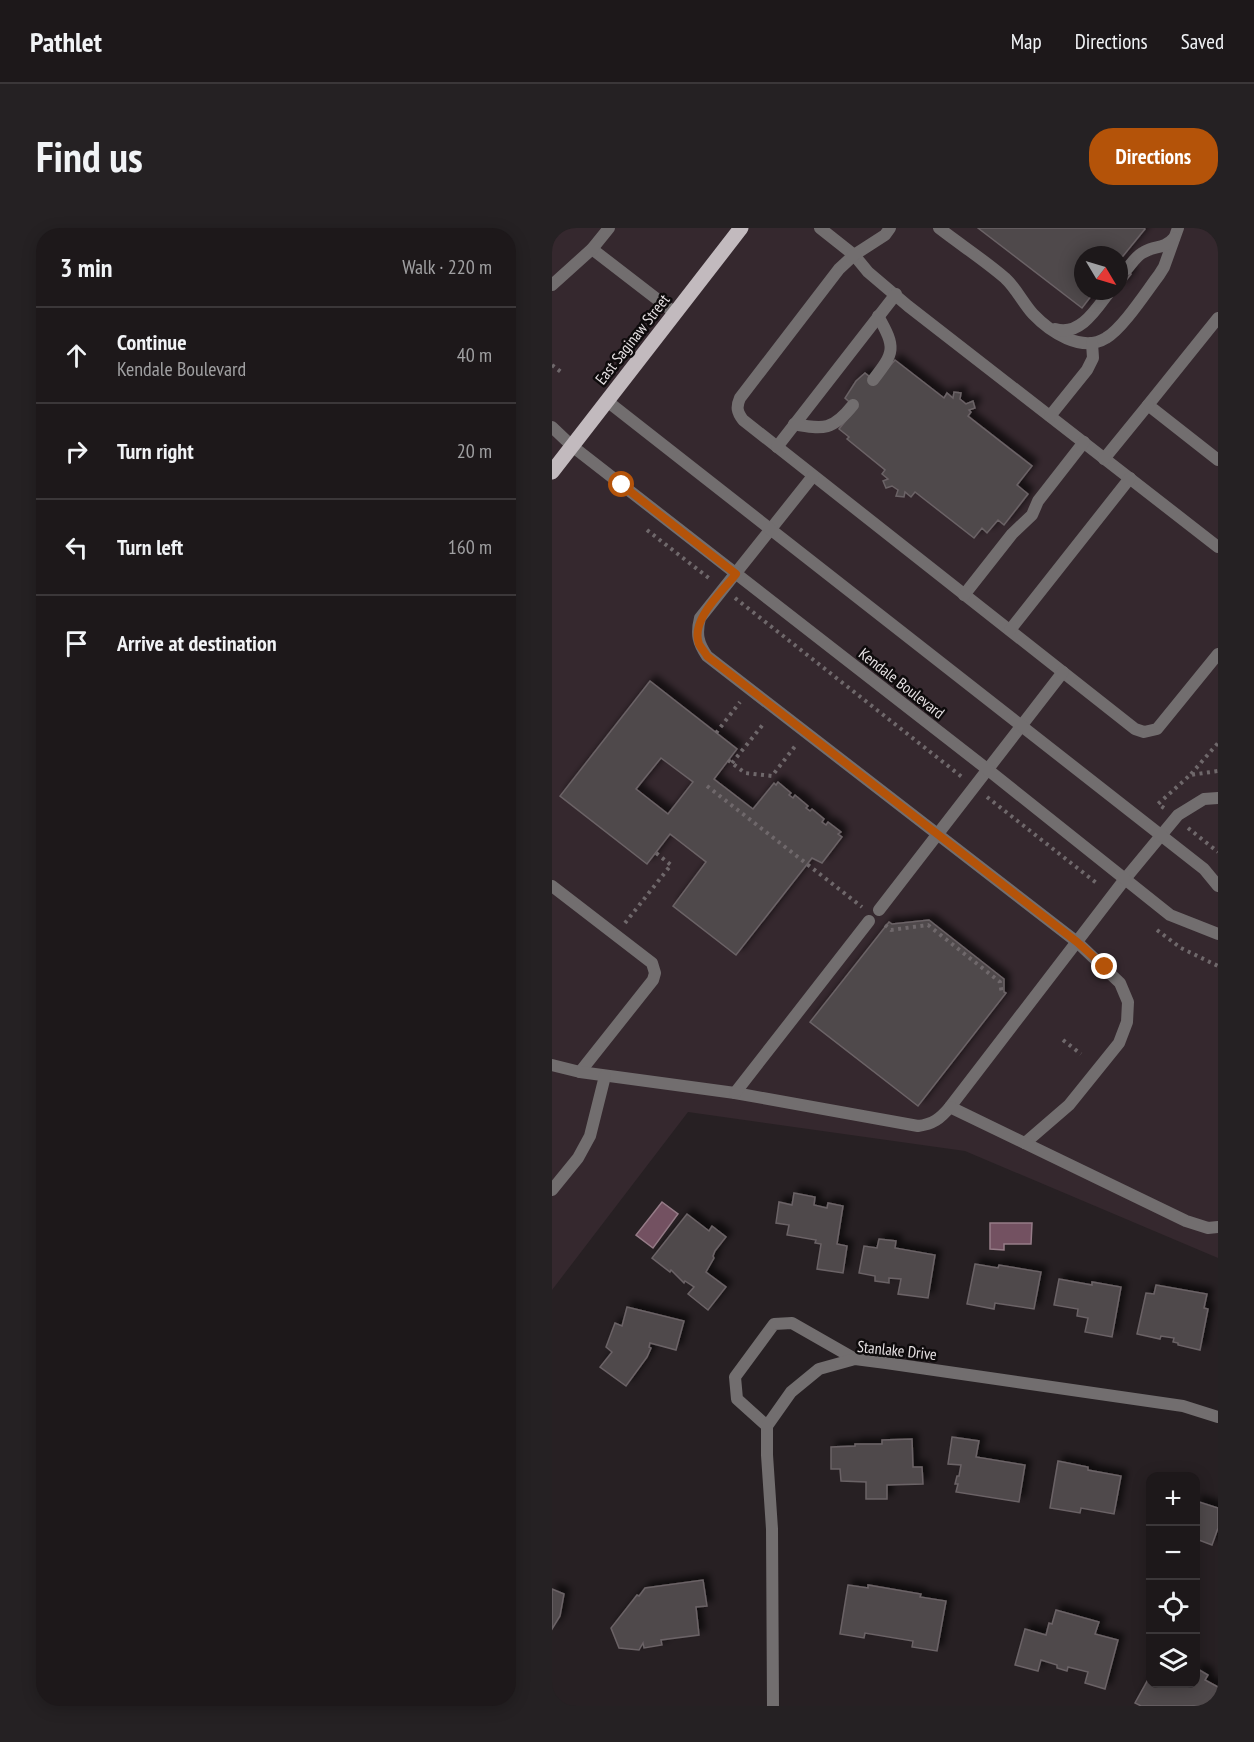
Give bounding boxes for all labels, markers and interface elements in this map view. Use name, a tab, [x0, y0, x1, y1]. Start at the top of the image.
text: Pathlet	[30, 23, 102, 60]
text: Map	[1011, 28, 1042, 55]
text: Directions	[1075, 28, 1148, 55]
text: Saved	[1181, 28, 1224, 55]
button: Directions	[1089, 128, 1218, 185]
text: Find us	[36, 129, 143, 184]
north arrow	[1074, 246, 1128, 300]
text: 3 min	[60, 251, 113, 284]
text: Walk · 220 m	[402, 254, 492, 280]
street label: East Saginaw Street	[591, 289, 674, 388]
text: Continue	[117, 328, 187, 356]
icon: ahead	[60, 339, 93, 372]
text: 40 m	[457, 342, 492, 368]
text: Kendale Boulevard	[117, 356, 246, 382]
icon: right	[60, 435, 93, 468]
text: Turn right	[117, 437, 194, 465]
text: 20 m	[457, 438, 492, 464]
route start	[608, 471, 634, 497]
icon: left	[60, 531, 93, 564]
text: Turn left	[117, 533, 183, 561]
text: 160 m	[448, 534, 492, 560]
icon: arrive	[60, 627, 93, 660]
text: Arrive at destination	[117, 629, 277, 657]
street label: Kendale Boulevard	[855, 643, 949, 723]
route end	[1091, 953, 1117, 979]
street label: Stanlake Drive	[856, 1336, 938, 1364]
map controls	[1146, 1472, 1200, 1688]
button: +	[1146, 1472, 1200, 1526]
button: −	[1146, 1526, 1200, 1580]
button: locate	[1146, 1580, 1200, 1634]
button: layers	[1146, 1634, 1200, 1688]

